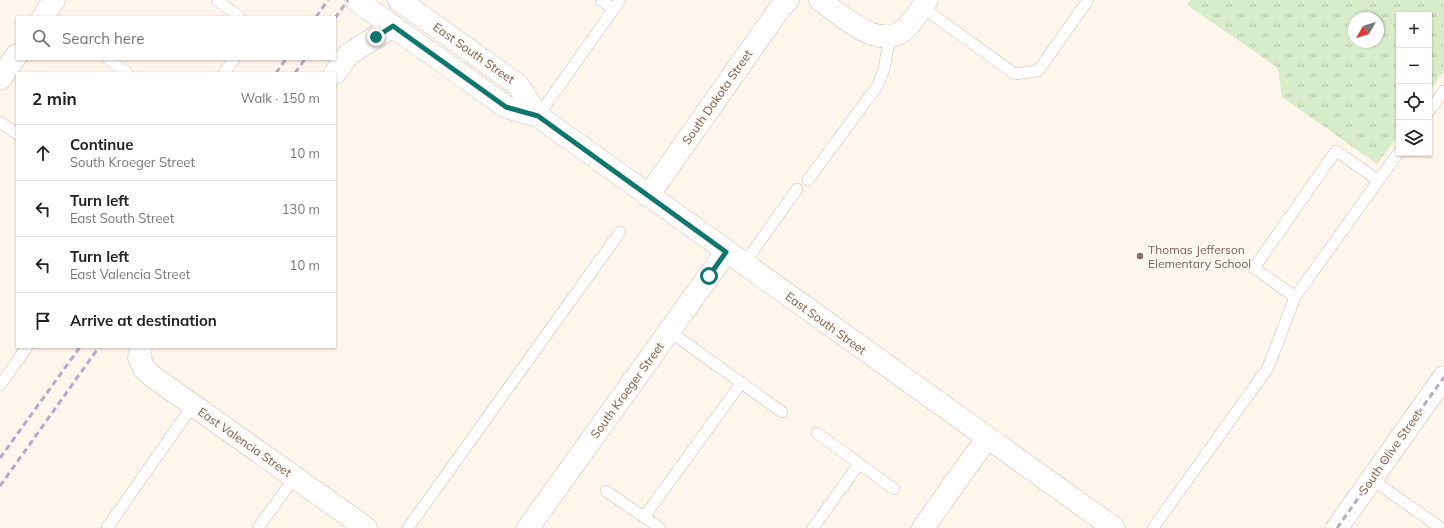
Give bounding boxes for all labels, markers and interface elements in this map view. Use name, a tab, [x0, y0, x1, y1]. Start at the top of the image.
north arrow	[1348, 12, 1384, 48]
map controls	[1396, 12, 1432, 156]
button: +	[1396, 12, 1432, 48]
search box	[16, 16, 336, 60]
street label: East South Street	[430, 19, 518, 87]
icon: search	[30, 27, 52, 49]
route end	[367, 28, 385, 46]
text: Search here	[62, 29, 144, 48]
street label: South Dakota Street	[679, 47, 755, 147]
button: −	[1396, 48, 1432, 84]
button: locate	[1396, 84, 1432, 120]
text: 2 min	[32, 88, 77, 109]
text: Walk · 150 m	[241, 90, 320, 106]
button: layers	[1396, 120, 1432, 156]
text: Continue	[70, 135, 133, 154]
icon: ahead	[32, 142, 54, 164]
text: 10 m	[290, 145, 320, 161]
text: South Kroeger Street	[70, 154, 195, 170]
text: Turn left	[70, 191, 129, 210]
icon: left	[32, 198, 54, 220]
text: 130 m	[282, 201, 320, 217]
text: East South Street	[70, 210, 174, 226]
place label: Thomas Jefferson Elementary School	[1148, 242, 1251, 271]
text: Turn left	[70, 247, 129, 266]
marker: Thomas Jefferson Elementary School	[1135, 251, 1145, 261]
icon: left	[32, 254, 54, 276]
text: 10 m	[290, 257, 320, 273]
text: East Valencia Street	[70, 266, 190, 282]
route start	[700, 267, 718, 285]
street label: East South Street	[783, 289, 869, 357]
icon: arrive	[32, 310, 54, 332]
text: Arrive at destination	[70, 311, 217, 330]
street label: South Kroeger Street	[587, 339, 667, 441]
street label: East Valencia Street	[195, 404, 295, 480]
street label: South Olive Street	[1355, 407, 1425, 497]

